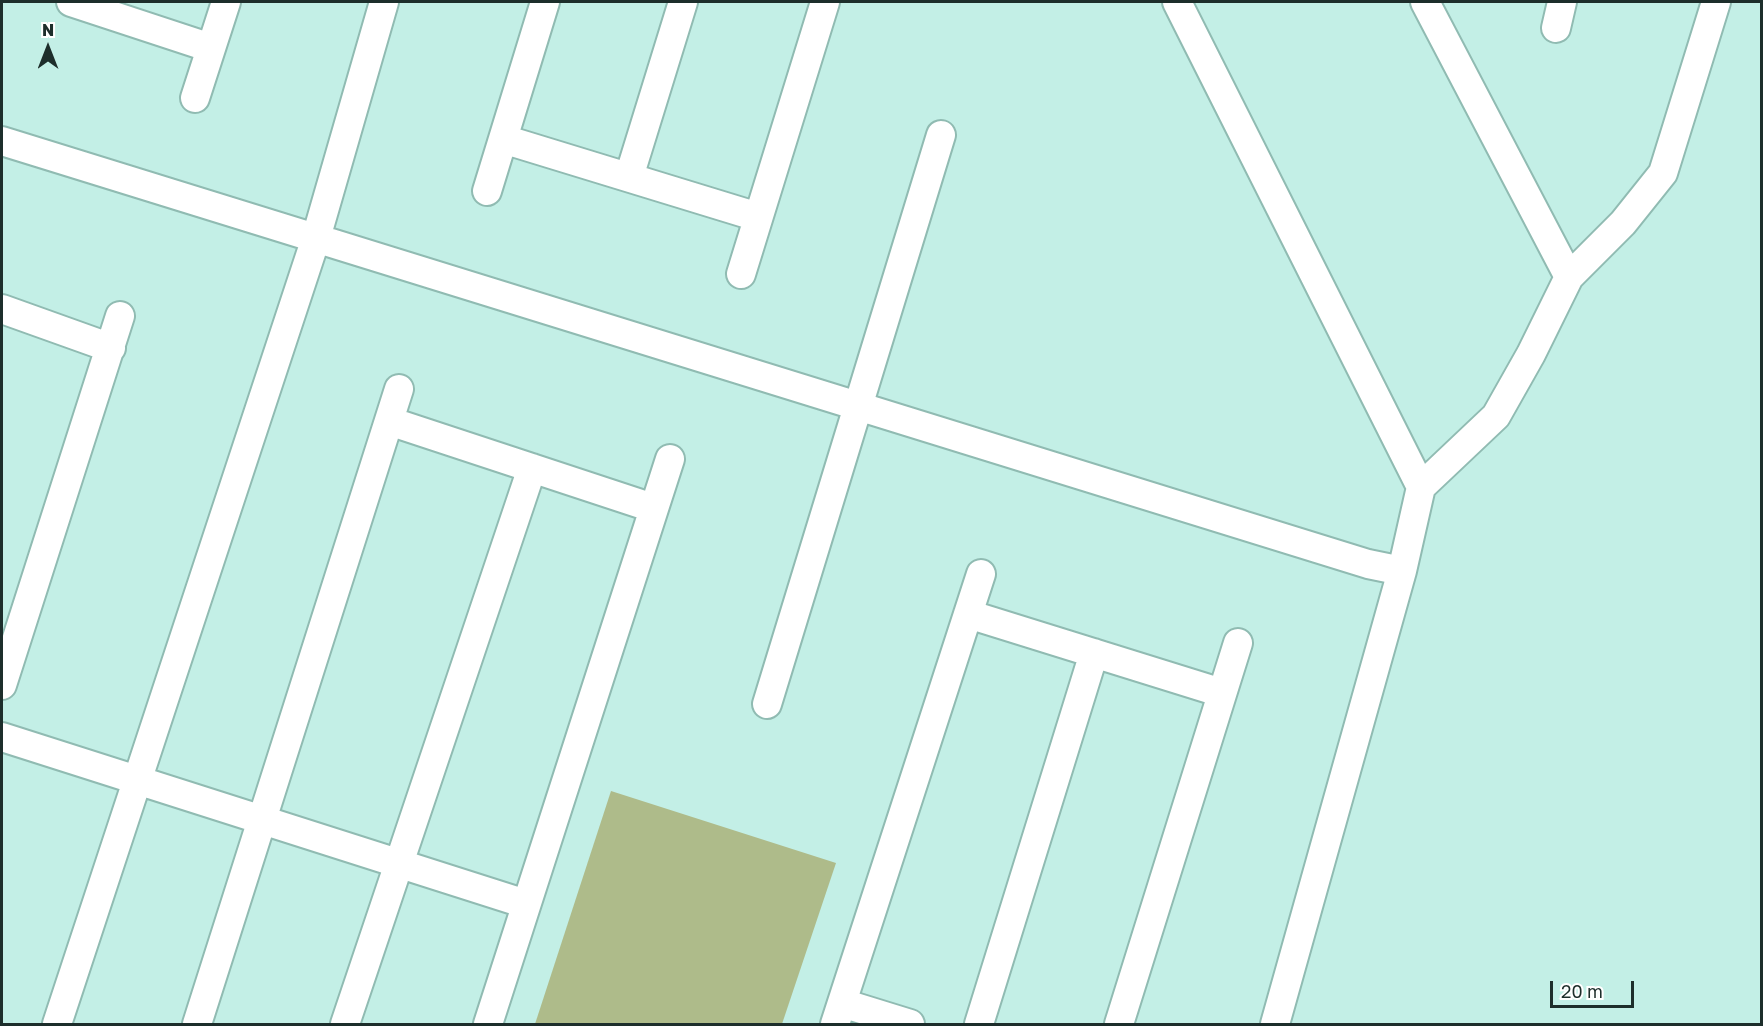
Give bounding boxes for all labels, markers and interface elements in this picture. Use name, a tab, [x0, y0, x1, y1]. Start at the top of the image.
north arrow	[18, 18, 78, 78]
text: N	[42, 20, 54, 40]
scale bar	[1553, 969, 1637, 1007]
text: 20 m	[1561, 980, 1603, 1002]

